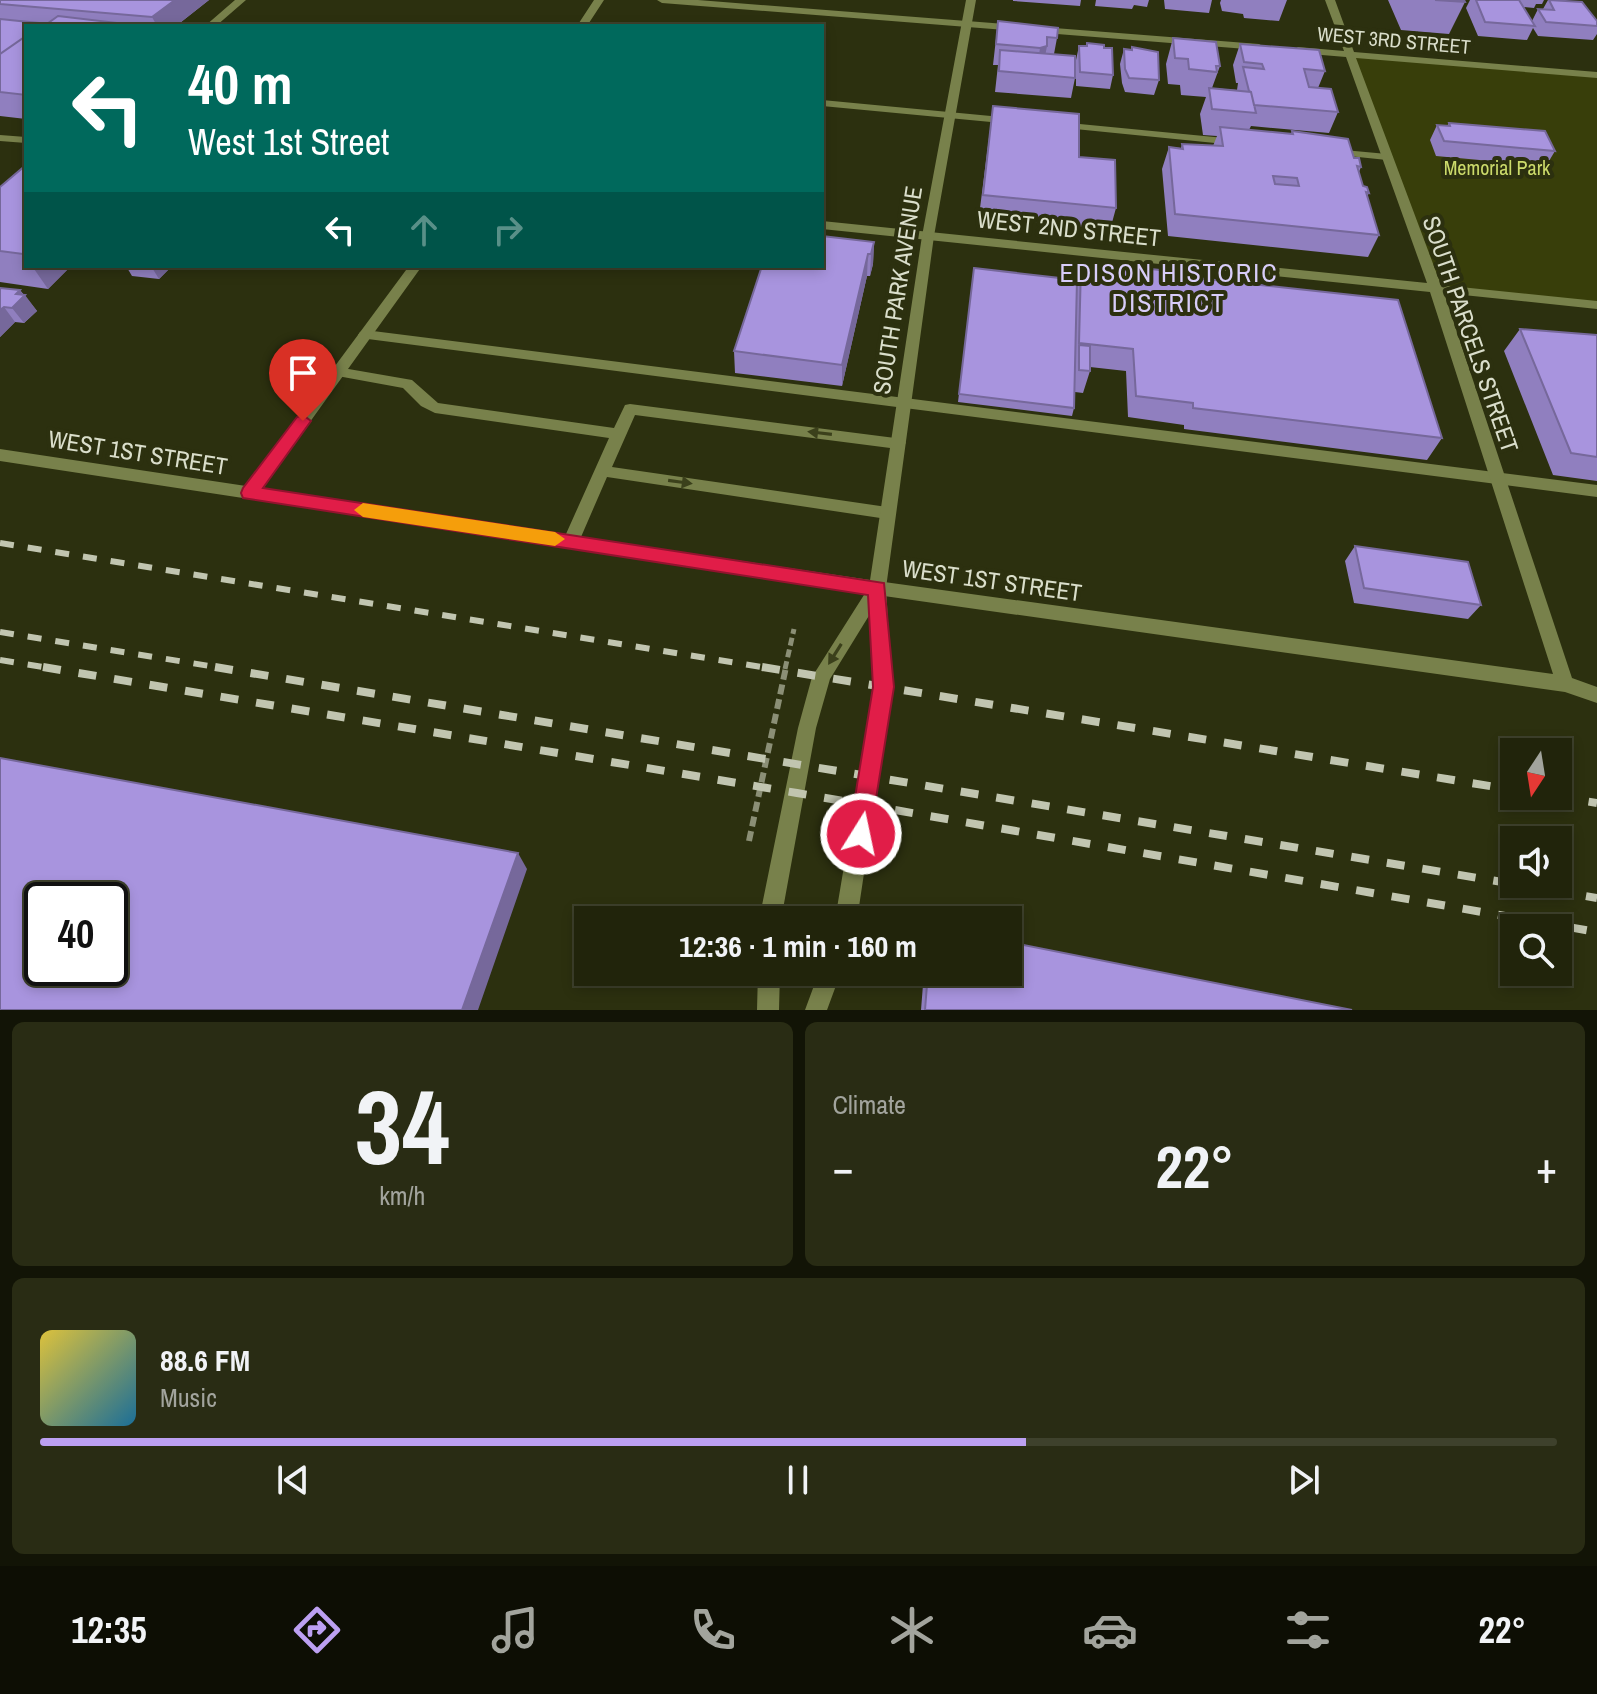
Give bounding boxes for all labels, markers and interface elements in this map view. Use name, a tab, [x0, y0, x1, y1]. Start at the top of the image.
street label: WEST 3RD STREET	[1316, 20, 1472, 60]
text: 40 m	[188, 46, 293, 121]
icon: left	[56, 56, 160, 160]
text: West 1st Street	[188, 118, 389, 166]
park label: Memorial Park	[1444, 154, 1551, 181]
street label: SOUTH PARK AVENUE	[865, 184, 929, 396]
street label: WEST 2ND STREET	[976, 202, 1162, 254]
icon: left	[318, 208, 362, 252]
icon: ahead	[402, 208, 446, 252]
icon: right	[486, 208, 530, 252]
street label: SOUTH PARCELS STREET	[1416, 212, 1526, 456]
district label: EDISON HISTORIC DISTRICT	[1059, 255, 1279, 320]
pin	[269, 339, 337, 421]
icon: arrive	[281, 351, 325, 395]
street label: WEST 1ST STREET	[46, 422, 230, 482]
one-way arrow	[807, 427, 832, 440]
one-way arrow	[668, 476, 693, 489]
street label: WEST 1ST STREET	[900, 552, 1084, 608]
one-way arrow	[829, 643, 843, 665]
north arrow	[1500, 738, 1572, 810]
map controls	[1500, 738, 1572, 986]
position arrow	[819, 792, 903, 876]
button: sound	[1500, 826, 1572, 898]
speed limit sign: 40	[24, 882, 128, 986]
button: search	[1500, 914, 1572, 986]
text: 12:36 · 1 min · 160 m	[679, 926, 917, 966]
text: 34	[355, 1056, 450, 1196]
text: Climate	[833, 1087, 906, 1122]
text: 22°	[1155, 1126, 1234, 1207]
text: −	[833, 1137, 854, 1197]
text: +	[1536, 1137, 1557, 1197]
text: km/h	[379, 1178, 425, 1213]
text: 88.6 FM	[160, 1340, 250, 1380]
text: Music	[160, 1380, 217, 1415]
icon: previous	[271, 1458, 315, 1502]
icon: pause	[776, 1458, 820, 1502]
icon: next	[1282, 1458, 1326, 1502]
icon: directions	[289, 1602, 345, 1658]
icon: music	[487, 1602, 543, 1658]
icon: phone	[685, 1602, 741, 1658]
icon: climate	[884, 1602, 940, 1658]
icon: car	[1082, 1602, 1138, 1658]
icon: filters	[1280, 1602, 1336, 1658]
text: 12:35	[71, 1606, 147, 1654]
text: 22°	[1479, 1606, 1526, 1654]

